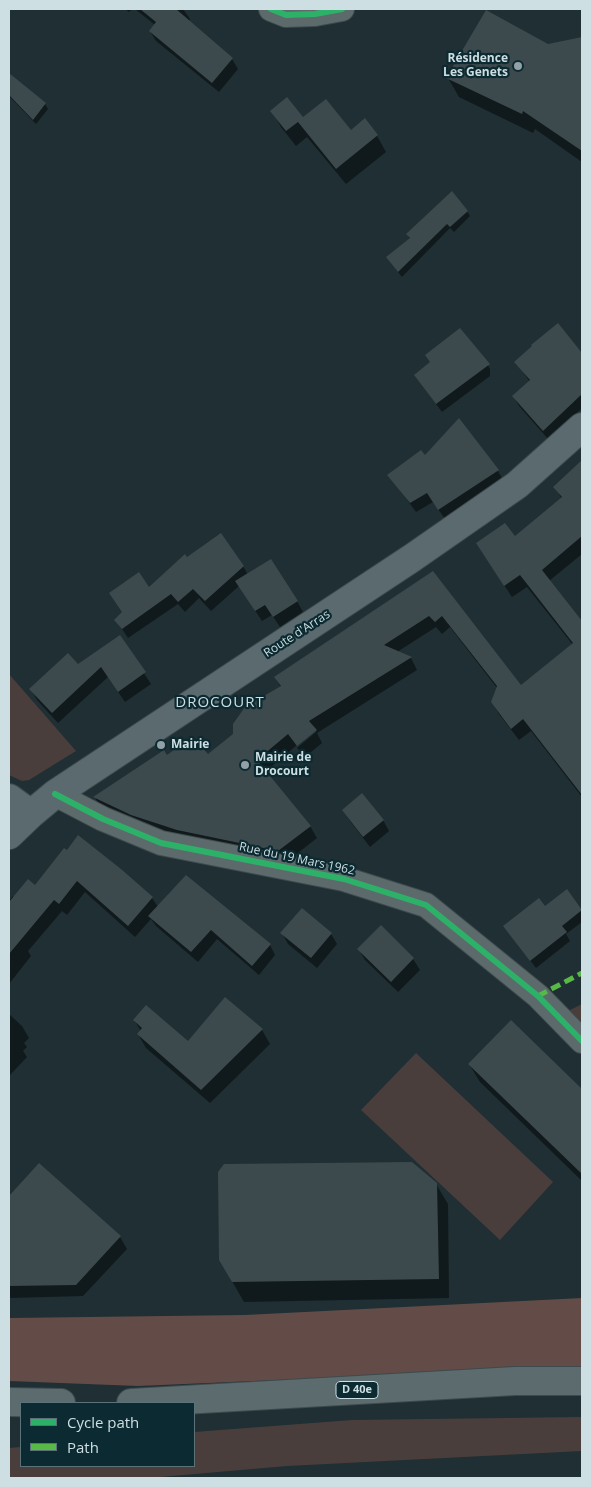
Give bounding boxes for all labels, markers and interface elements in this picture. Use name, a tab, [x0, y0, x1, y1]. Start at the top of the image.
place label: Résidence Les Genets	[443, 52, 508, 80]
marker: Résidence Les Genets	[512, 60, 524, 72]
street label: Route d'Arras	[261, 607, 333, 661]
district label: DROCOURT	[174, 694, 266, 712]
place label: Mairie	[171, 738, 209, 752]
marker: Mairie	[155, 739, 167, 751]
place label: Mairie de Drocourt	[255, 751, 311, 779]
marker: Mairie de Drocourt	[239, 759, 251, 771]
street label: Rue du 19 Mars 1962	[238, 840, 356, 878]
road number: D 40e	[336, 1382, 378, 1398]
legend	[20, 1402, 195, 1467]
text: Cycle path	[67, 1412, 139, 1432]
text: Path	[67, 1437, 99, 1457]

